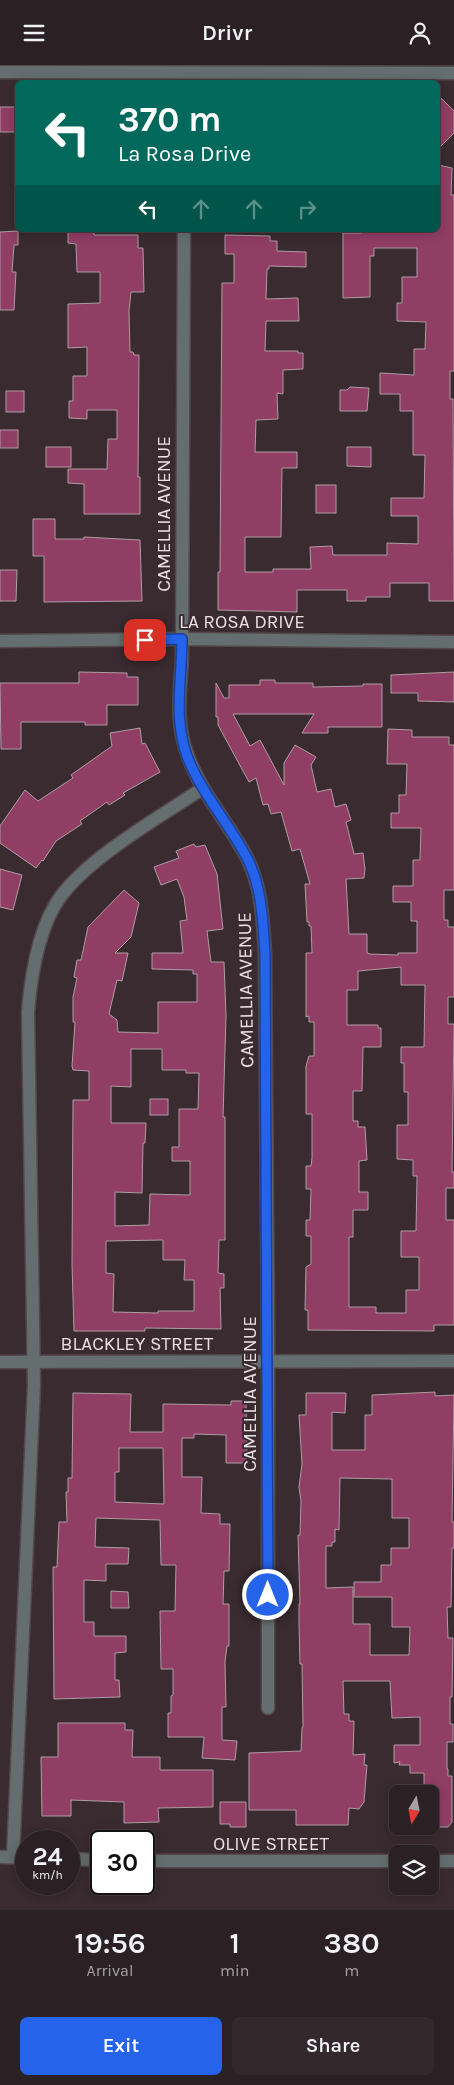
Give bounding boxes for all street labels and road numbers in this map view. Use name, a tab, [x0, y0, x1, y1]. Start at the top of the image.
street label: CAMELLIA AVENUE	[153, 436, 175, 592]
street label: LA ROSA DRIVE	[179, 611, 305, 633]
street label: CAMELLIA AVENUE	[234, 912, 258, 1068]
street label: CAMELLIA AVENUE	[239, 1316, 261, 1472]
street label: BLACKLEY STREET	[61, 1333, 214, 1355]
street label: OLIVE STREET	[213, 1833, 329, 1855]

